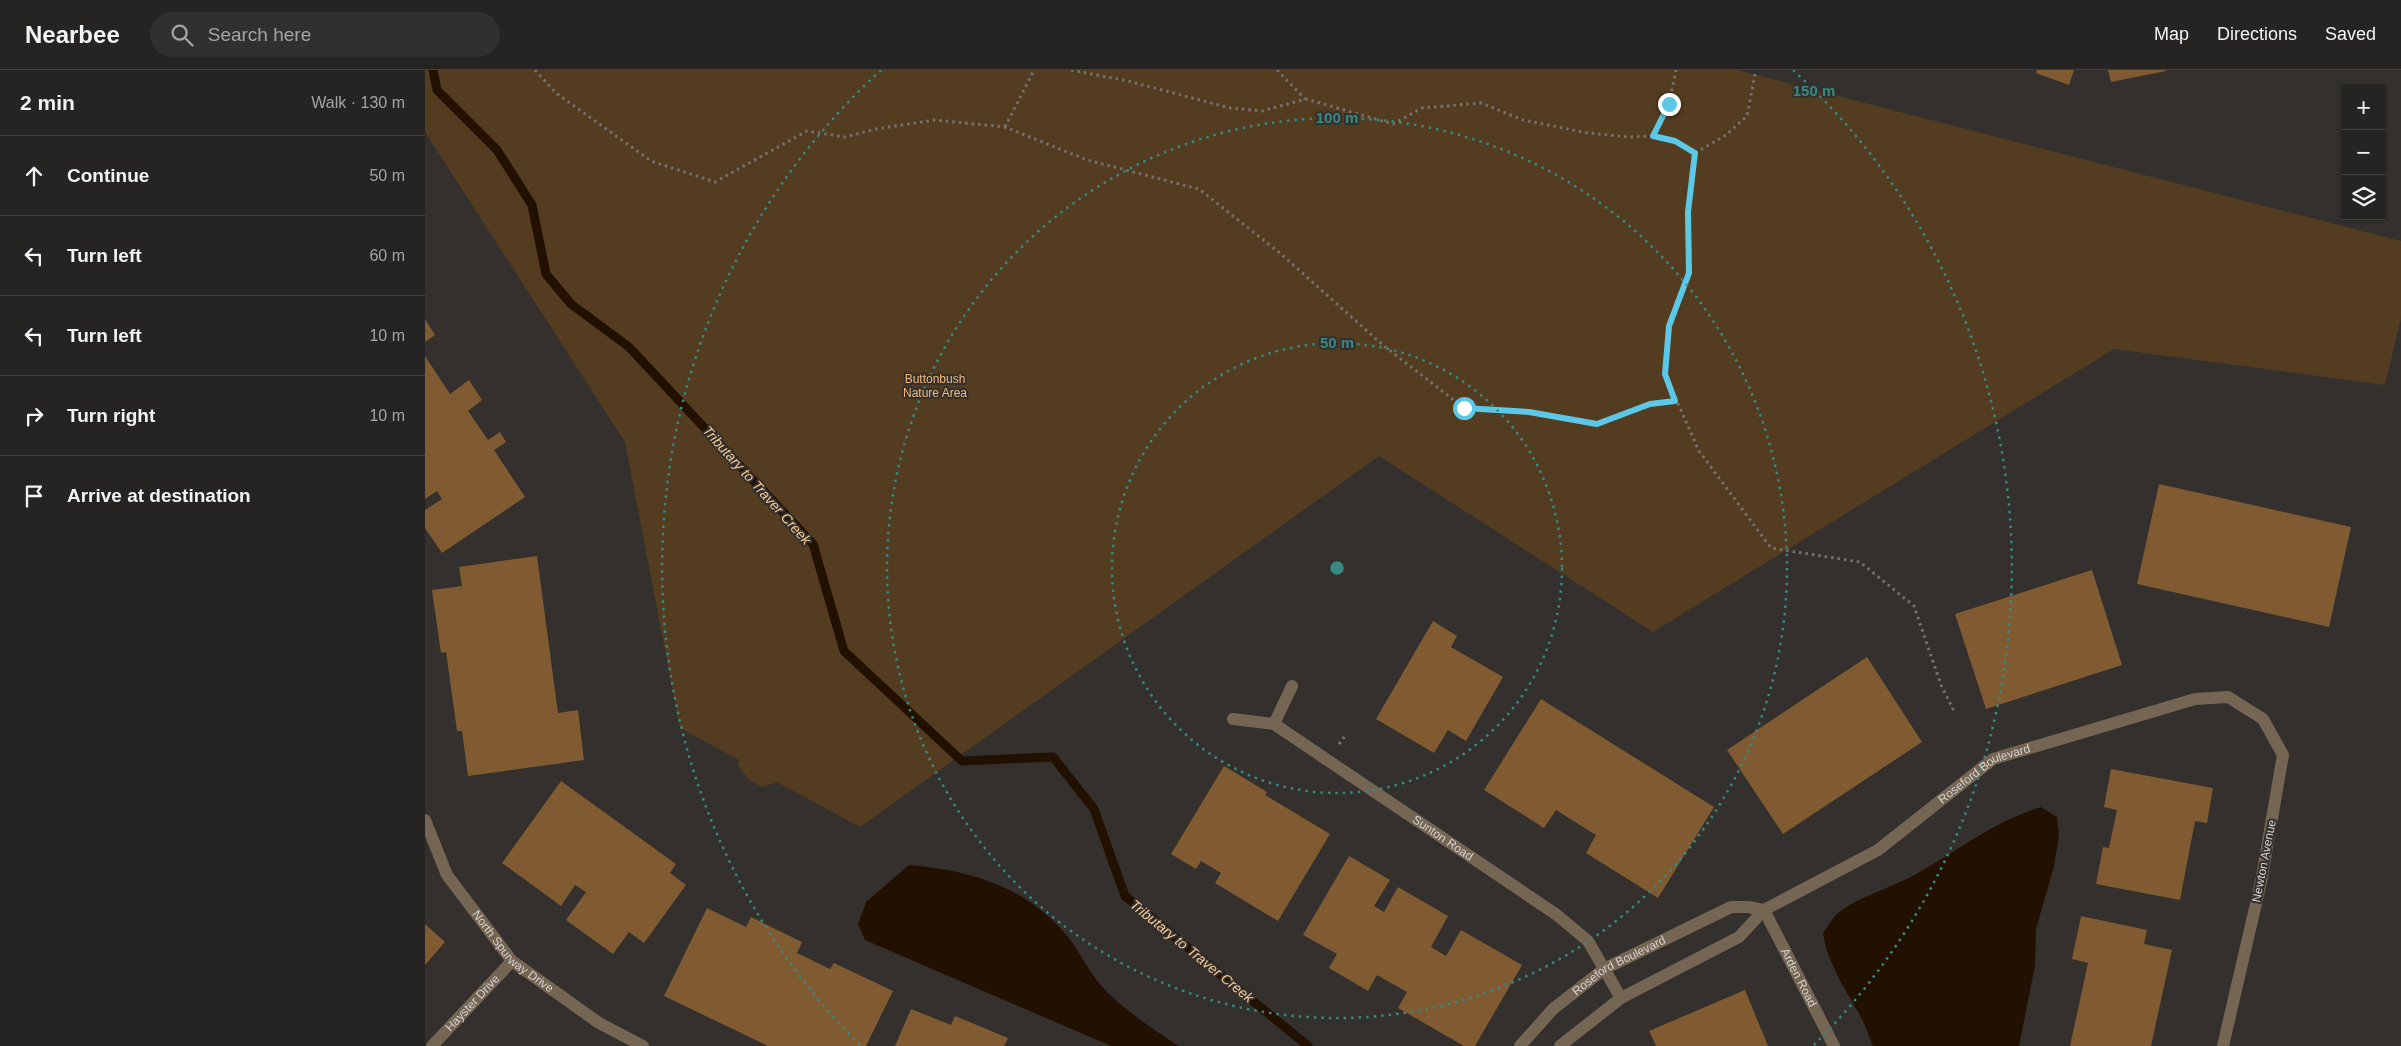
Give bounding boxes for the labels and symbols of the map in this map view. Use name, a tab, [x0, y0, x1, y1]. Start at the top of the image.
text: 150 m	[1793, 82, 1835, 99]
route end	[1658, 93, 1681, 116]
text: 100 m	[1316, 109, 1358, 126]
text: 50 m	[1320, 334, 1354, 351]
park label: Buttonbush Nature Area	[903, 372, 967, 400]
route start	[1453, 397, 1476, 420]
water label: Tributary to Traver Creek	[699, 422, 815, 548]
centre of rings	[1328, 559, 1346, 577]
street label: Roseford Boulevard	[1935, 741, 2032, 807]
street label: Sunton Road	[1410, 813, 1476, 863]
street label: Newton Avenue	[2249, 818, 2279, 903]
water label: Tributary to Traver Creek	[1127, 896, 1258, 1006]
street label: North Spurway Drive	[469, 908, 557, 996]
street label: Roseford Boulevard	[1569, 933, 1668, 998]
street label: Arden Road	[1778, 946, 1820, 1009]
street label: Hayster Drive	[442, 972, 503, 1034]

